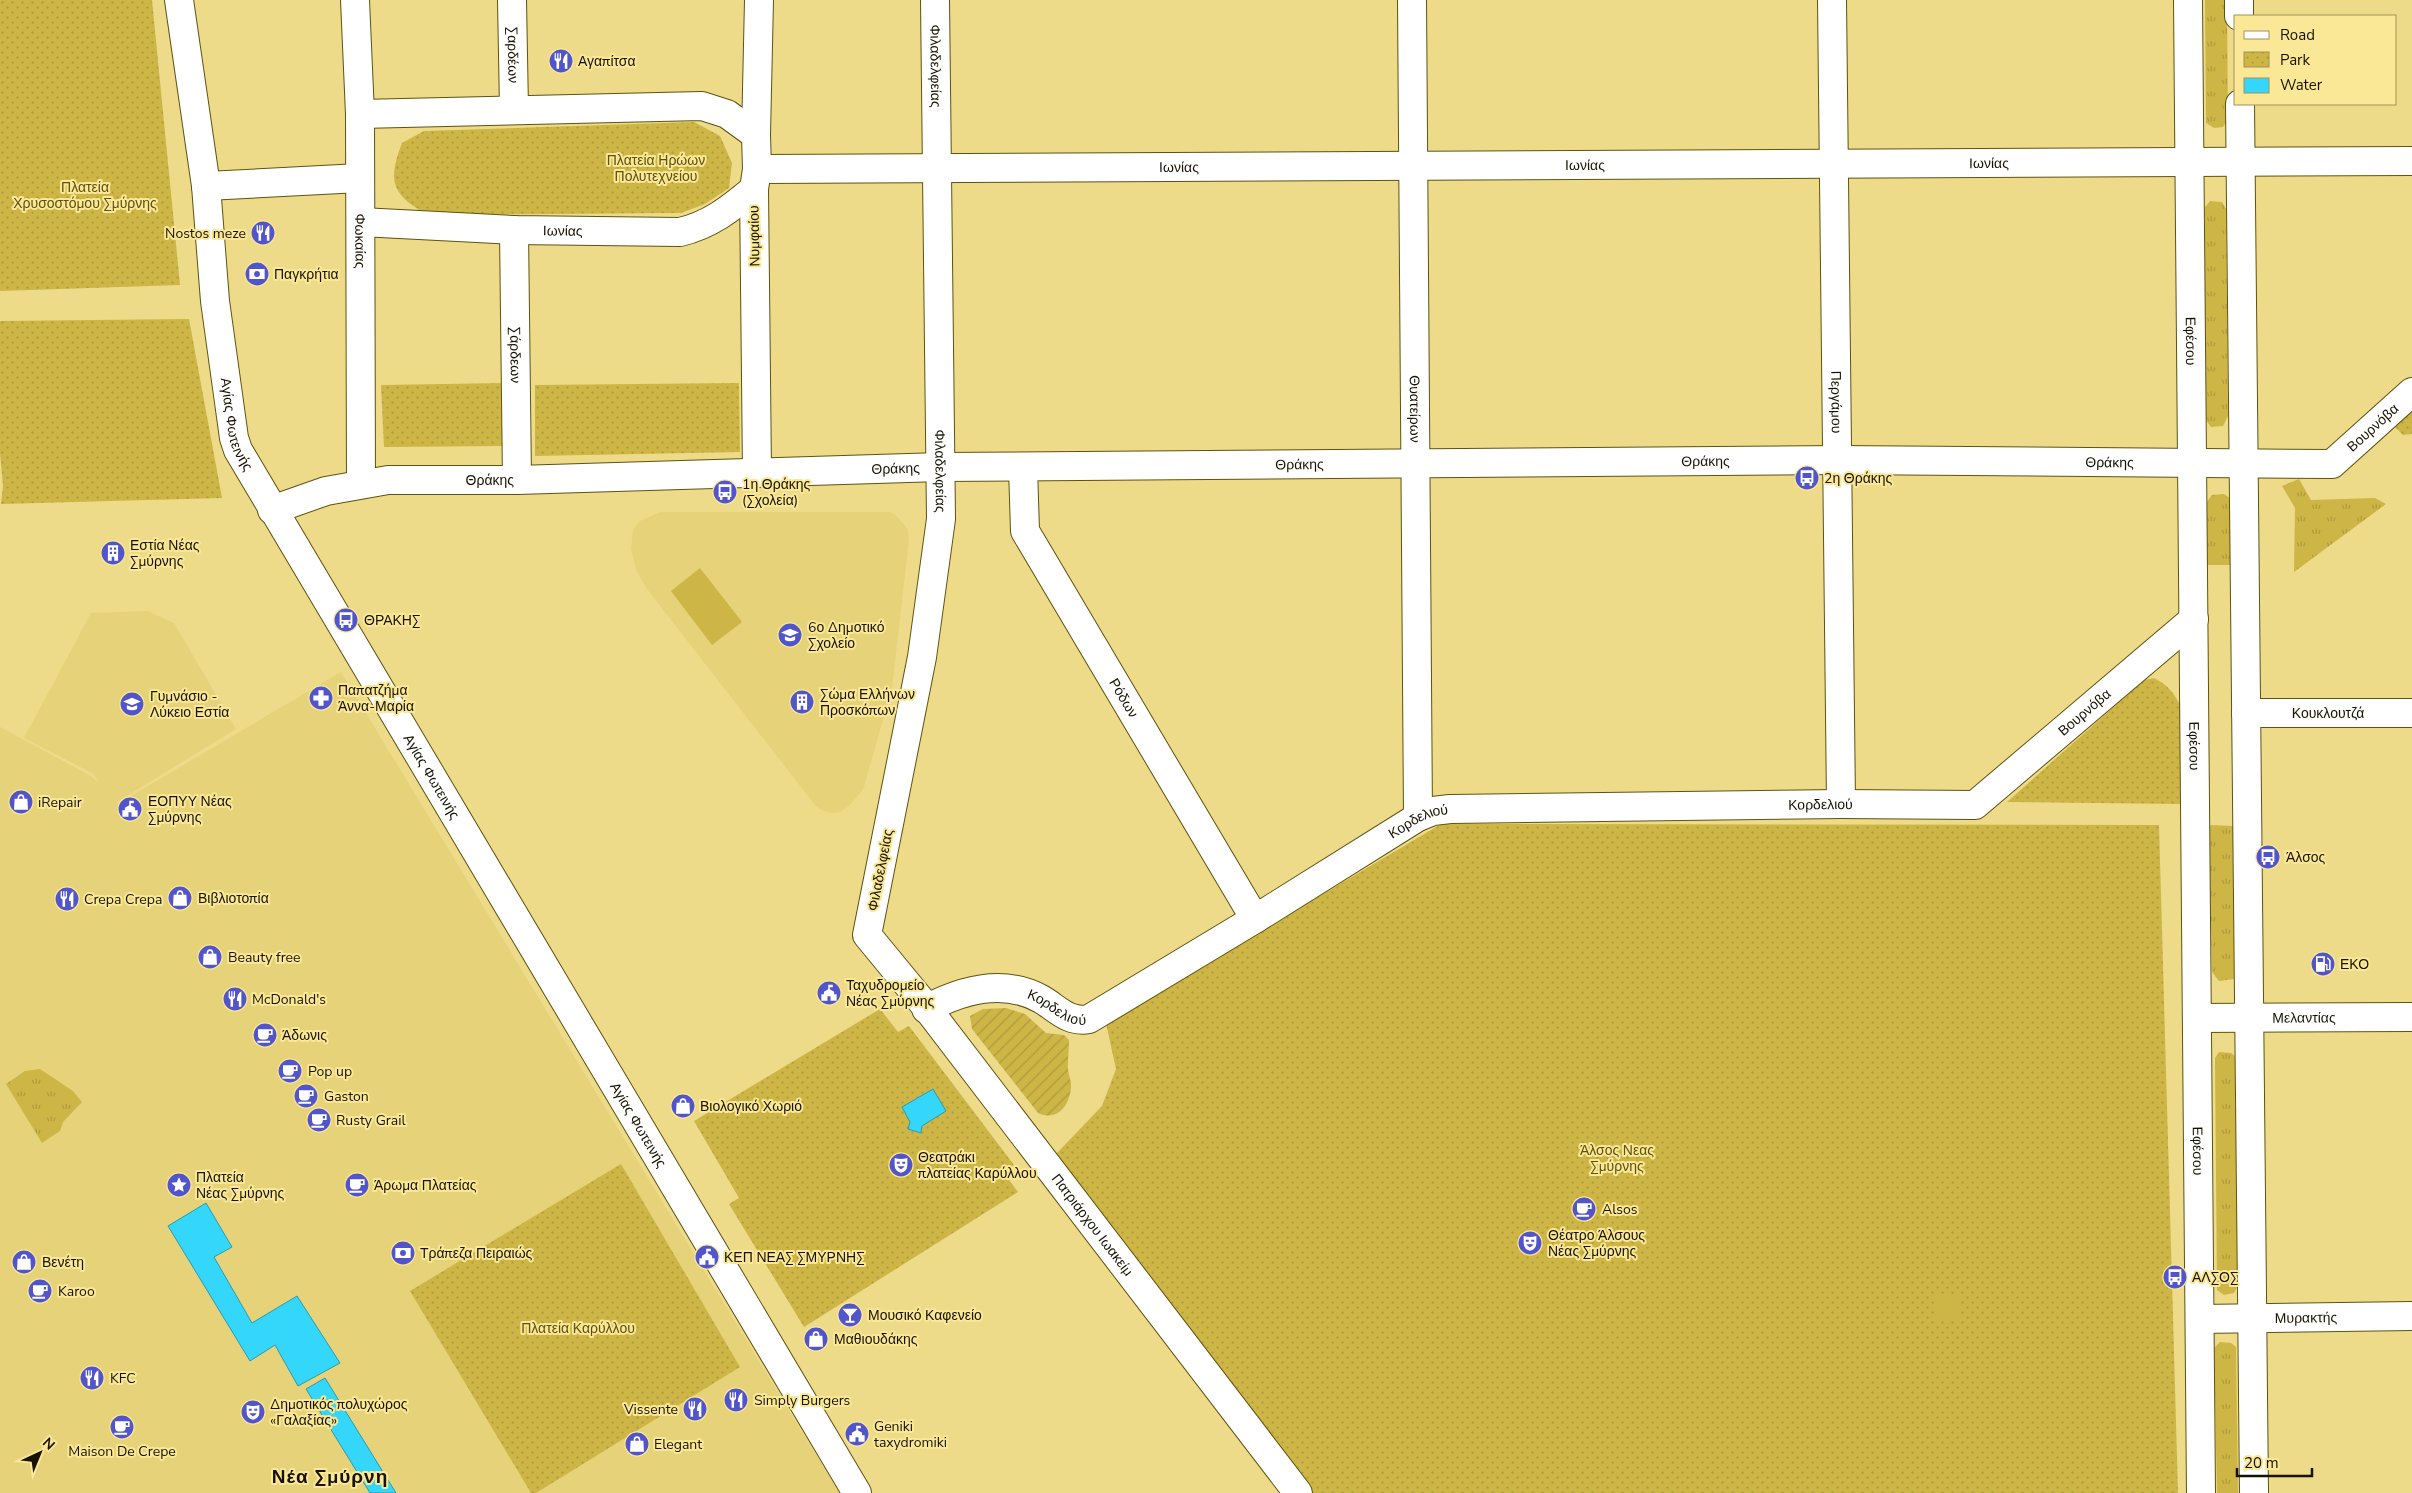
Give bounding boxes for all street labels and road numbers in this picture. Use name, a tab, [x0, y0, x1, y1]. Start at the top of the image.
street label: Φιλαδελφείας	[925, 24, 945, 108]
street label: Σαρδέων	[502, 27, 523, 83]
street label: Ιωνίας	[1969, 154, 2009, 173]
street label: Ιωνίας	[1565, 156, 1605, 175]
street label: Ιωνίας	[1159, 158, 1199, 177]
street label: Νυμφαίου	[744, 205, 765, 267]
street label: Φωκαίας	[350, 213, 369, 269]
street label: Ιωνίας	[543, 221, 583, 241]
street label: Εφέσου	[2181, 317, 2200, 365]
street label: Σάρδεων	[505, 327, 525, 383]
street label: Περγάμου	[1826, 371, 1846, 433]
street label: Θυατείρων	[1405, 375, 1424, 443]
street label: Αγίας Φωτεινής	[216, 377, 257, 475]
street label: Βουρνόβα	[2343, 400, 2403, 456]
street label: Φιλαδελφείας	[930, 429, 950, 513]
street label: Θράκης	[1681, 452, 1730, 471]
street label: Θράκης	[2085, 453, 2134, 472]
street label: Θράκης	[1275, 455, 1324, 474]
street label: Θράκης	[871, 459, 920, 479]
street label: Θράκης	[466, 471, 514, 490]
street label: Ρόδων	[1104, 675, 1143, 721]
street label: Βουρνόβα	[2054, 685, 2115, 740]
street label: Κουκλουτζά	[2292, 704, 2364, 723]
street label: Εφέσου	[2184, 722, 2204, 770]
street label: Αγίας Φωτεινής	[399, 731, 464, 823]
street label: Κορδελιού	[1788, 795, 1853, 815]
street label: Κορδελιού	[1385, 800, 1449, 843]
street label: Φιλαδελφείας	[863, 827, 898, 913]
street label: Κορδελιού	[1024, 985, 1086, 1030]
street label: Μελαντίας	[2272, 1008, 2336, 1028]
street label: Αγίας Φωτεινής	[605, 1079, 671, 1171]
street label: Εφέσου	[2188, 1126, 2207, 1175]
street label: Πατριάρχου Ιωακείμ	[1047, 1170, 1138, 1280]
street label: Μυρακτής	[2275, 1308, 2338, 1328]

